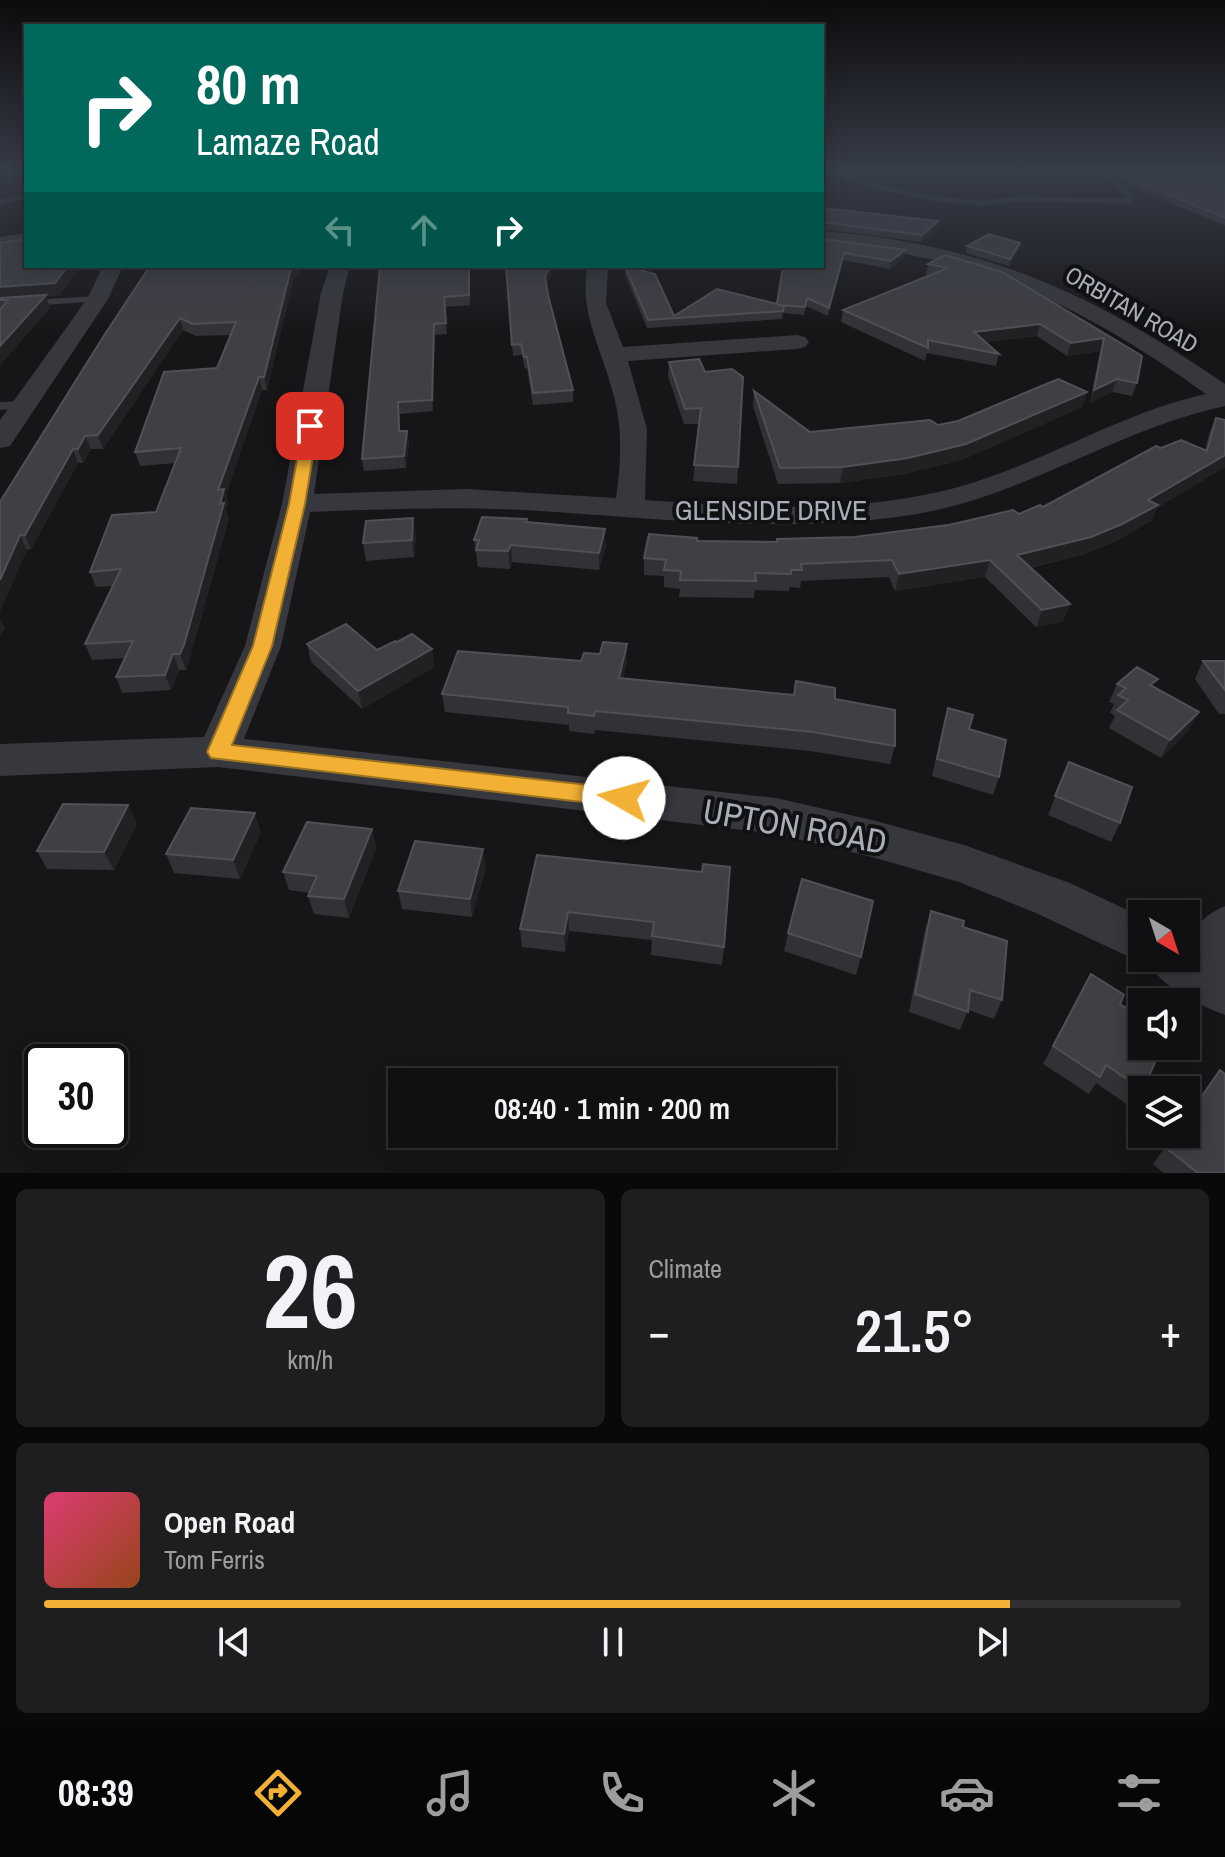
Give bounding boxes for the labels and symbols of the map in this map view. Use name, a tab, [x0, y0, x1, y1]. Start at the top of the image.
street label: ORBITAN ROAD	[1060, 258, 1204, 360]
pin	[276, 392, 344, 460]
street label: GLENSIDE DRIVE	[675, 491, 867, 529]
position arrow	[582, 756, 666, 840]
street label: UPTON ROAD	[700, 787, 890, 865]
north arrow	[1128, 900, 1200, 972]
speed limit sign: 30	[24, 1044, 128, 1148]

